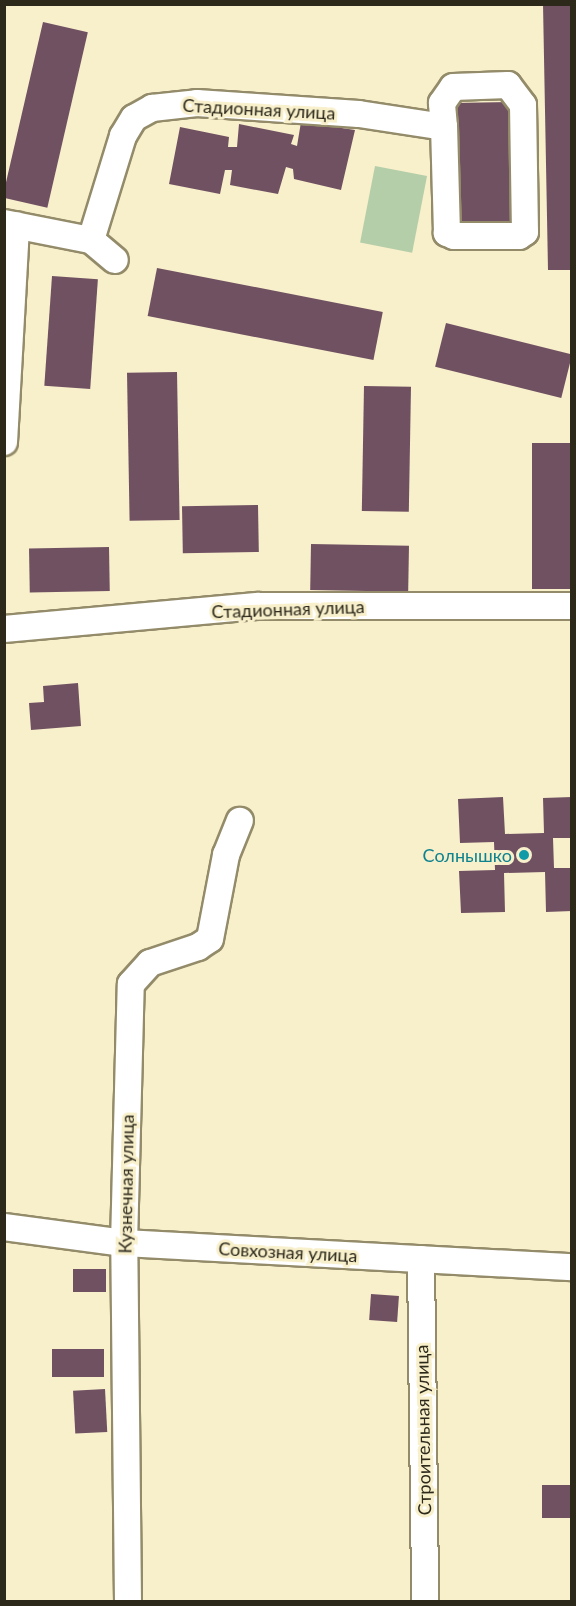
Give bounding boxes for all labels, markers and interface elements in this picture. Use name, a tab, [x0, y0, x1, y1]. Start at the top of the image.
street label: Стадионная улица	[182, 94, 336, 124]
street label: Стадионная улица	[211, 596, 365, 622]
place label: Солнышко	[423, 844, 512, 866]
marker: Солнышко	[517, 848, 531, 862]
street label: Кузнечная улица	[114, 1114, 138, 1254]
street label: Совхозная улица	[218, 1238, 358, 1266]
street label: Строительная улица	[411, 1345, 435, 1515]

